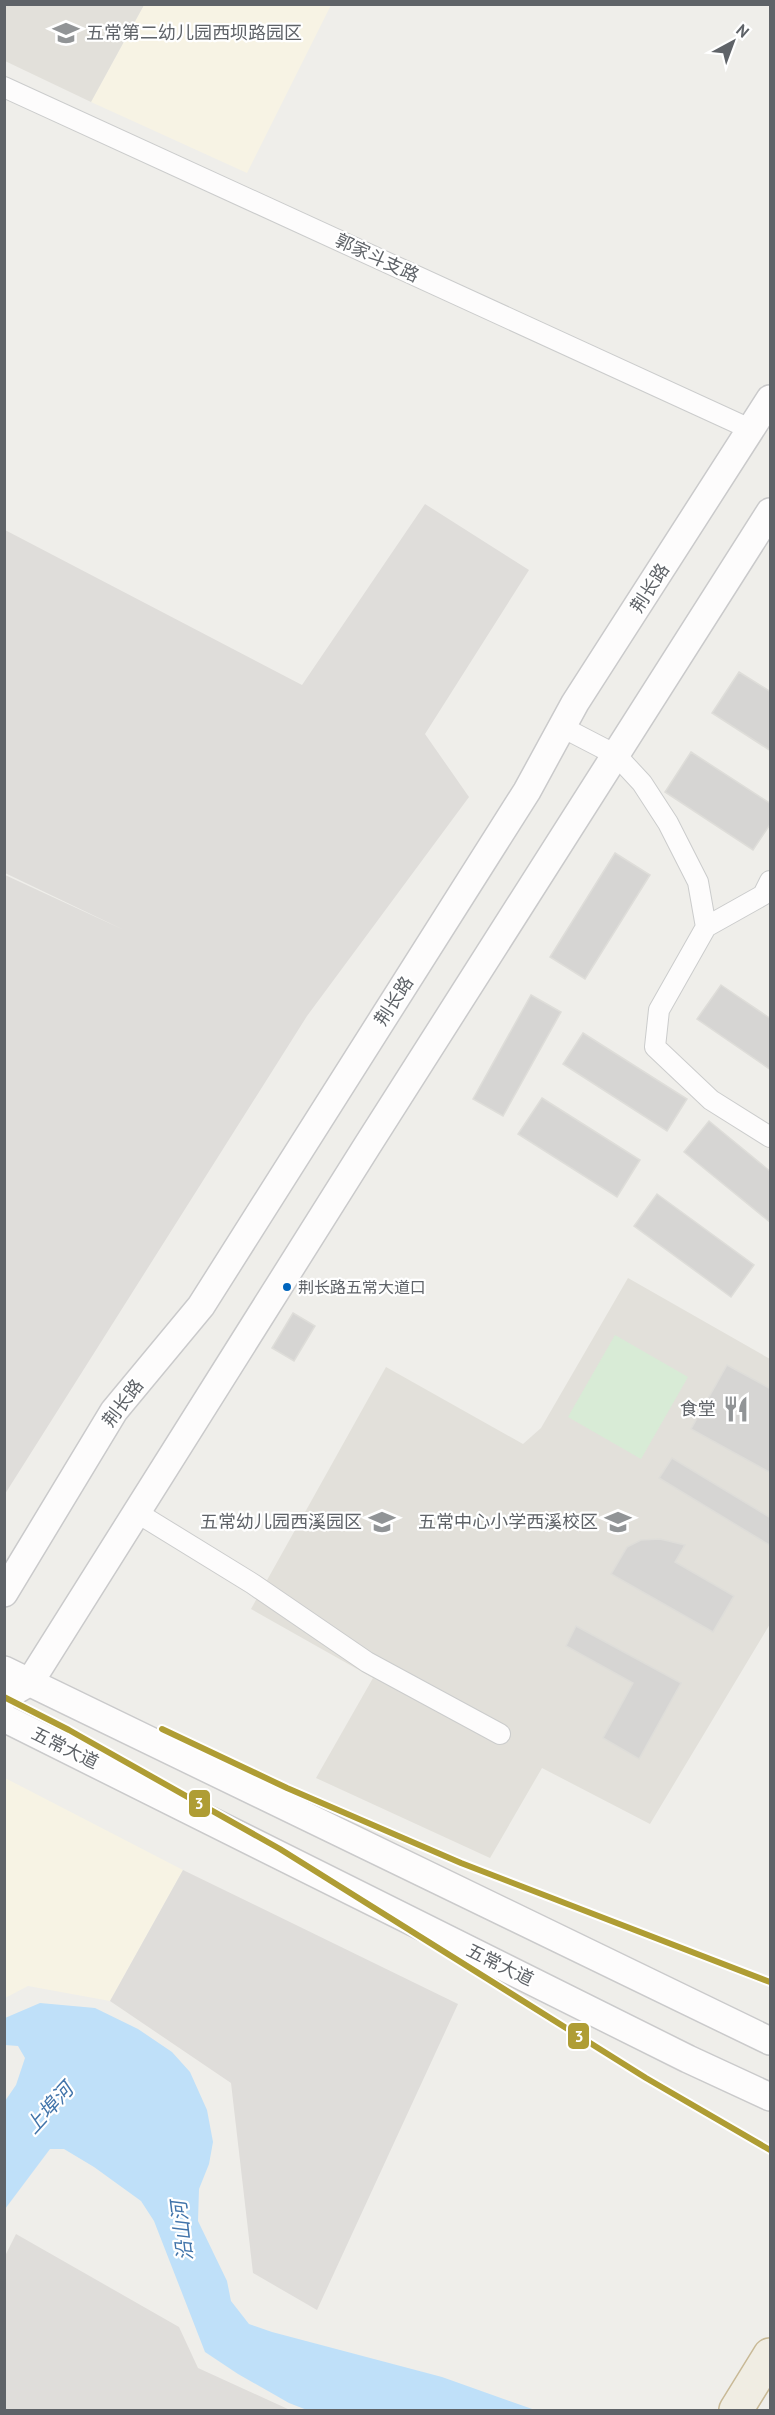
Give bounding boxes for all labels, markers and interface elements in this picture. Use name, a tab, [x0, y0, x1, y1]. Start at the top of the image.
north arrow	[703, 12, 763, 72]
school or university icon: 五常第二幼儿园西坝路园区	[51, 18, 81, 48]
text: N	[732, 20, 753, 42]
place label: 五常第二幼儿园西坝路园区	[86, 21, 302, 44]
street label: 郭家斗支路	[332, 228, 423, 287]
street label: 荆长路	[625, 559, 674, 617]
street label: 荆长路	[369, 972, 418, 1030]
place label: 荆长路五常大道口	[298, 1277, 426, 1297]
marker: 荆长路五常大道口	[281, 1281, 293, 1293]
street label: 荆长路	[97, 1374, 148, 1431]
restaurant icon: 食堂	[721, 1394, 751, 1424]
place label: 食堂	[680, 1397, 716, 1420]
school or university icon: 五常幼儿园西溪园区	[367, 1507, 397, 1537]
school or university icon: 五常中心小学西溪校区	[603, 1507, 633, 1537]
place label: 五常幼儿园西溪园区	[200, 1510, 362, 1533]
place label: 五常中心小学西溪校区	[418, 1510, 598, 1533]
street label: 五常大道	[28, 1721, 103, 1774]
line badge: 3	[188, 1789, 211, 1818]
text: 3	[194, 1793, 204, 1813]
street label: 五常大道	[463, 1938, 538, 1991]
line badge: 3	[567, 2022, 590, 2050]
text: 3	[574, 2026, 584, 2046]
water label: 上埠河	[19, 2074, 81, 2139]
water label: 沿山河	[165, 2196, 199, 2262]

